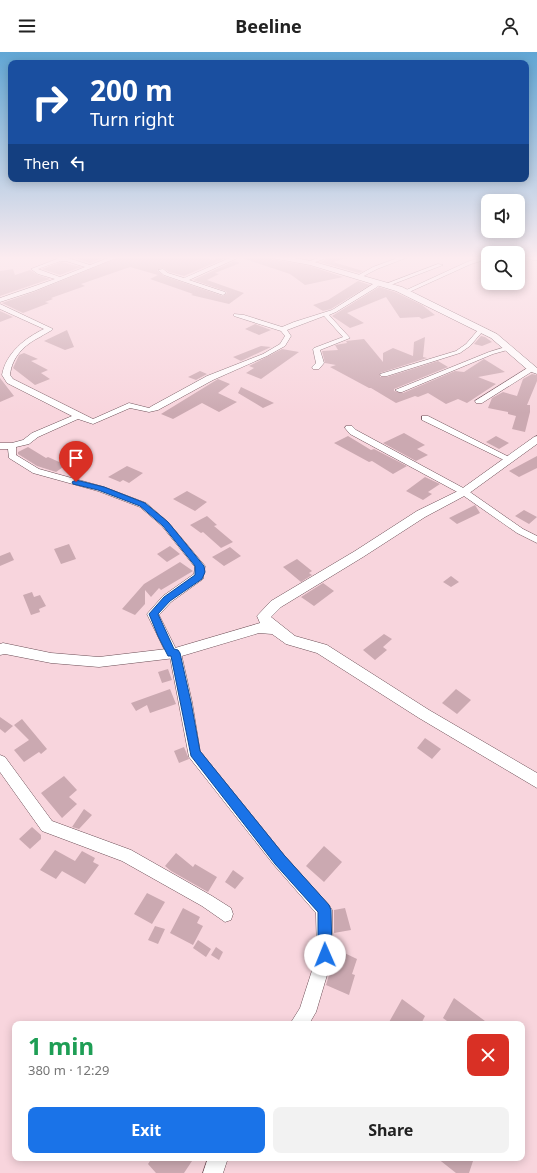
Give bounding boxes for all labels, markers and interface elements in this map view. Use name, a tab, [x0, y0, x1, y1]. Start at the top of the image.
text: Beeline	[235, 14, 302, 38]
icon: menu	[16, 15, 38, 37]
icon: person	[499, 15, 521, 37]
text: 200 m	[90, 71, 173, 109]
icon: right	[24, 76, 76, 128]
text: Turn right	[90, 107, 174, 131]
icon: left	[67, 152, 89, 174]
text: Then	[24, 153, 59, 173]
map controls	[481, 194, 525, 290]
button: sound	[481, 194, 525, 238]
button: search	[481, 246, 525, 290]
pin	[59, 441, 93, 482]
icon: arrive	[65, 447, 87, 469]
position arrow	[304, 934, 346, 976]
text: 1 min	[28, 1029, 94, 1062]
button: close	[467, 1034, 509, 1076]
text: 380 m · 12:29	[28, 1061, 109, 1079]
button: Exit	[28, 1107, 265, 1153]
button: Share	[273, 1107, 509, 1153]

